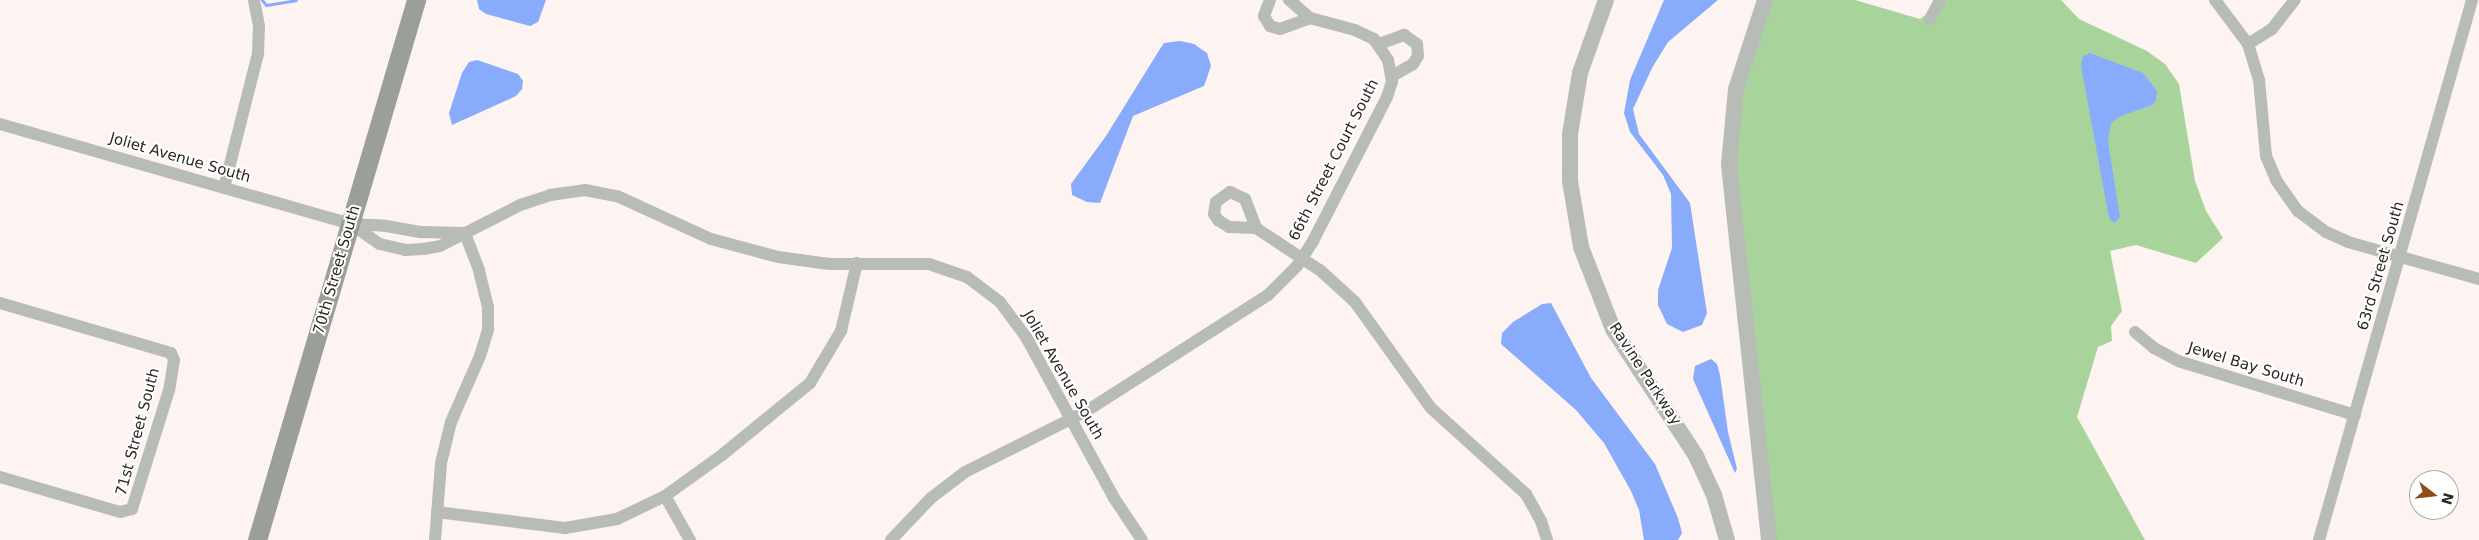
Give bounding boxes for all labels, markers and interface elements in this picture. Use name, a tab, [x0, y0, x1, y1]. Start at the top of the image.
street label: 66th Street Court South	[1285, 76, 1383, 244]
street label: Joliet Avenue South	[107, 129, 253, 187]
street label: 63rd Street South	[2354, 199, 2408, 333]
street label: 70th Street South	[310, 204, 364, 336]
street label: Joliet Avenue South	[1019, 307, 1107, 443]
street label: Ravine Parkway	[1605, 319, 1685, 429]
street label: Jewel Bay South	[2186, 339, 2306, 391]
street label: 71st Street South	[112, 366, 164, 498]
north arrow	[2409, 470, 2459, 520]
text: N	[2438, 491, 2457, 507]

